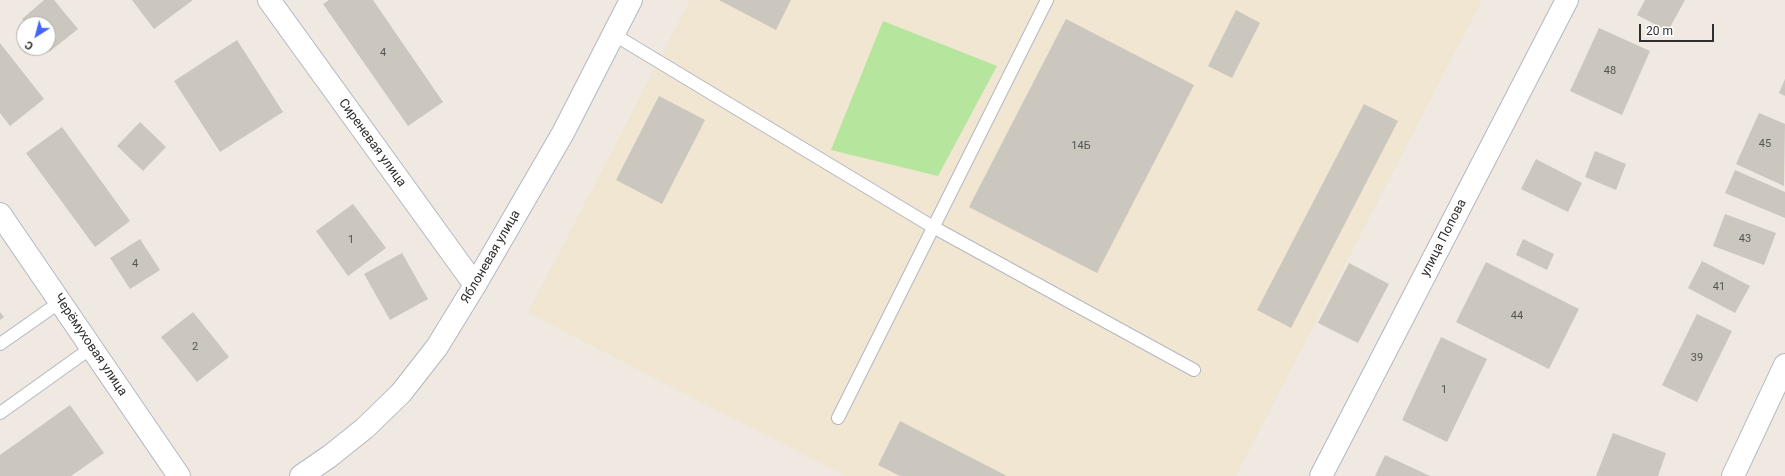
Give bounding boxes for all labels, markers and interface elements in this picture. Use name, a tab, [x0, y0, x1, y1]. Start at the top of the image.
north arrow	[16, 16, 56, 56]
scale bar	[1641, 16, 1716, 42]
text: 20 m	[1646, 24, 1673, 38]
text: С	[23, 38, 36, 53]
house number: 4	[380, 46, 386, 60]
house number: 48	[1604, 64, 1616, 78]
street label: Сиреневая улица	[335, 96, 409, 190]
house number: 45	[1759, 137, 1771, 151]
house number: 14Б	[1071, 139, 1091, 153]
street label: улица Попова	[1418, 197, 1470, 279]
street label: Яблоневая улица	[458, 207, 524, 307]
house number: 43	[1739, 232, 1751, 246]
house number: 1	[348, 233, 354, 247]
house number: 4	[132, 257, 138, 271]
house number: 41	[1713, 280, 1725, 294]
street label: Черёмуховая улица	[50, 291, 130, 399]
house number: 44	[1511, 309, 1523, 323]
house number: 2	[192, 340, 198, 354]
house number: 39	[1691, 351, 1703, 365]
house number: 1	[1441, 383, 1447, 397]

